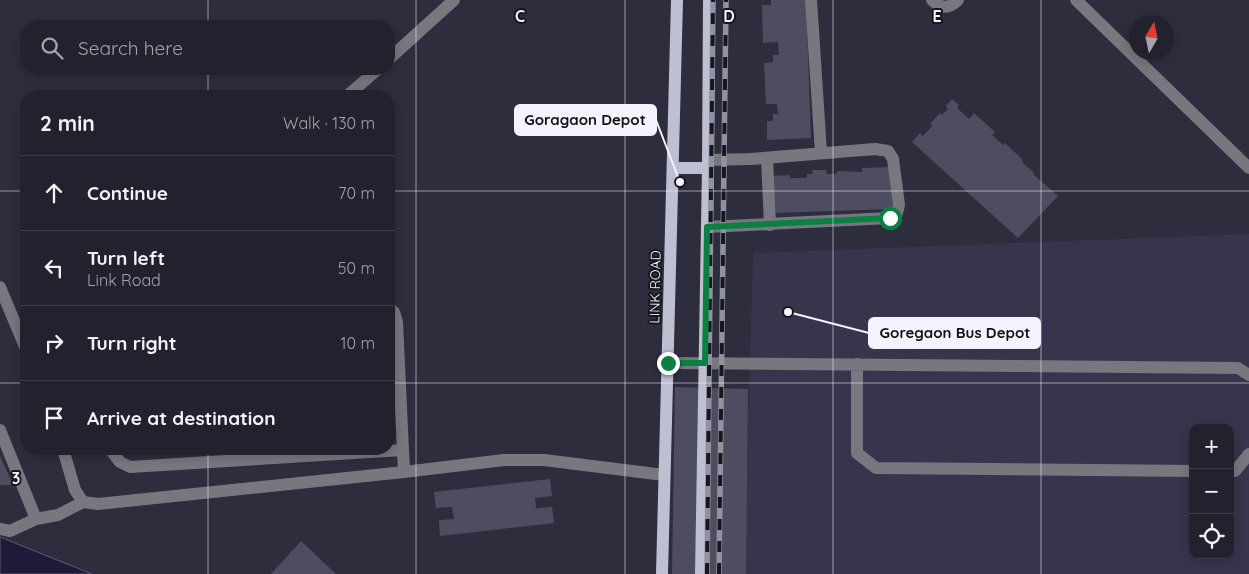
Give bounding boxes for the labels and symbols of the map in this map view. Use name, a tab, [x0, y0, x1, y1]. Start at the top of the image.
text: C	[515, 6, 525, 26]
text: D	[723, 6, 735, 26]
text: E	[932, 6, 942, 26]
north arrow	[1129, 15, 1174, 60]
callout: Goragaon Depot	[515, 105, 656, 135]
text: Goragaon Depot	[524, 110, 646, 129]
route start	[879, 207, 902, 230]
street label: LINK ROAD	[645, 250, 665, 324]
callout: Goregaon Bus Depot	[869, 318, 1040, 348]
text: Goregaon Bus Depot	[880, 323, 1030, 342]
route end	[657, 352, 680, 375]
text: 3	[12, 468, 20, 488]

